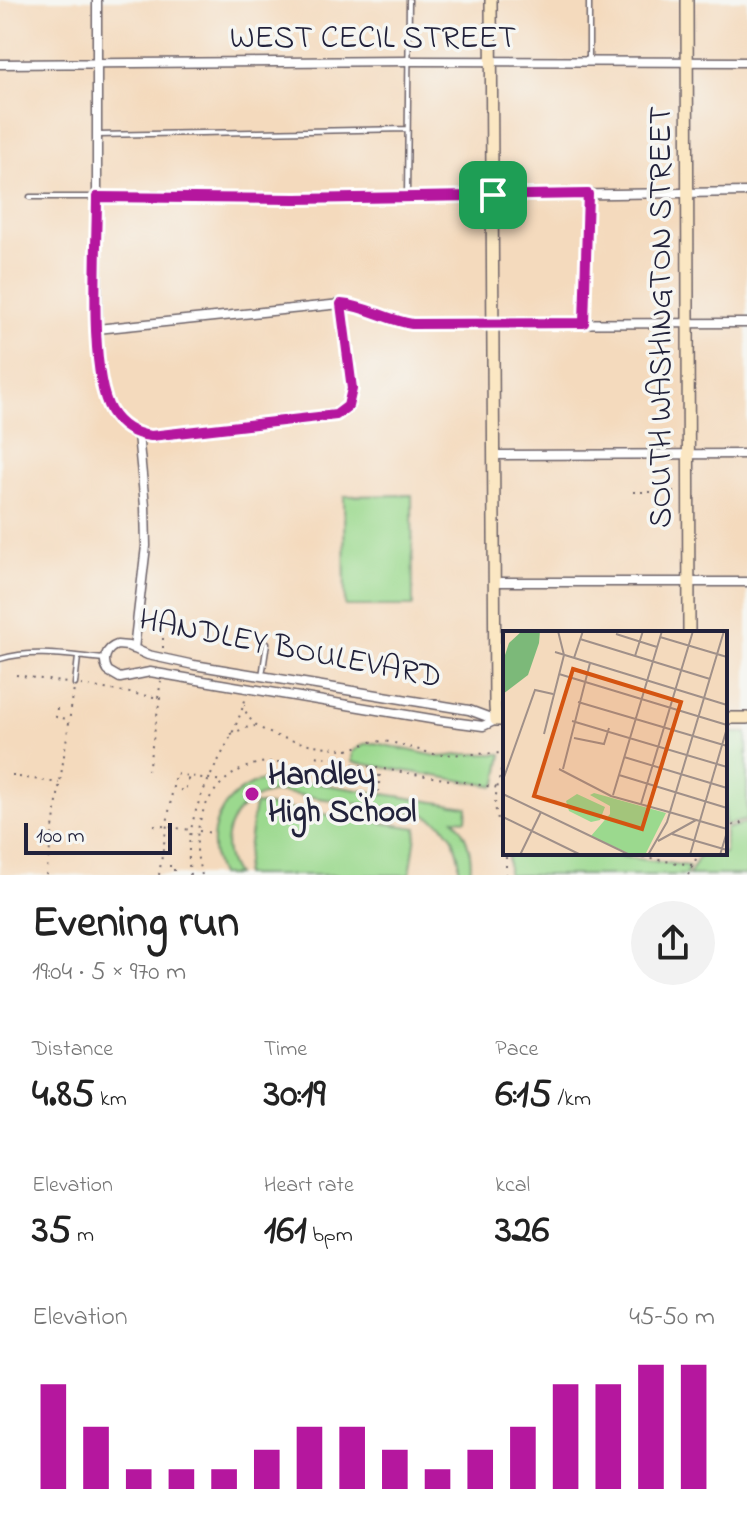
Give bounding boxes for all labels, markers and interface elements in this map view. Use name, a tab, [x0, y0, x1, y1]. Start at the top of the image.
street label: WEST CECIL STREET	[230, 16, 516, 63]
street label: SOUTH WASHINGTON STREET	[639, 106, 686, 528]
pin	[459, 161, 527, 229]
icon: arrive	[471, 173, 515, 217]
street label: HANDLEY BOULEVARD	[135, 598, 445, 702]
inset map	[503, 631, 727, 855]
place label: Handley High School	[268, 753, 416, 838]
marker: Handley High School	[243, 785, 261, 803]
scale bar	[24, 819, 172, 855]
text: 100 m	[36, 821, 85, 853]
text: Evening run	[32, 892, 239, 956]
button: share	[631, 901, 715, 985]
text: 19:04 · 5 × 970 m	[32, 954, 186, 992]
text: Distance	[32, 1034, 113, 1066]
text: Time	[264, 1034, 307, 1066]
text: Pace	[495, 1034, 538, 1066]
text: 4.85	[32, 1066, 95, 1125]
text: 30:19	[264, 1066, 326, 1125]
text: 6:15	[495, 1066, 552, 1125]
text: km	[95, 1084, 127, 1116]
text: /km	[552, 1084, 591, 1116]
text: Elevation	[32, 1170, 113, 1202]
text: Heart rate	[264, 1170, 354, 1202]
text: kcal	[495, 1170, 530, 1202]
text: 35	[32, 1202, 71, 1261]
text: 161	[264, 1202, 307, 1261]
text: 326	[495, 1202, 549, 1261]
text: m	[71, 1220, 94, 1252]
text: bpm	[307, 1220, 353, 1252]
text: Elevation	[32, 1299, 128, 1337]
text: 45–50 m	[629, 1299, 715, 1337]

